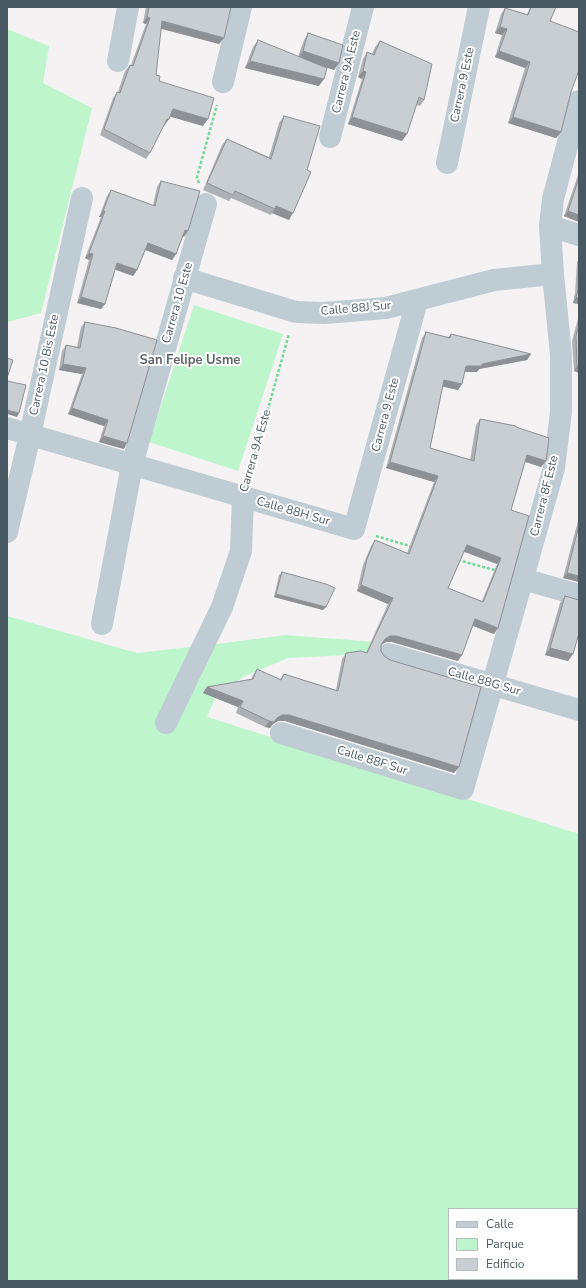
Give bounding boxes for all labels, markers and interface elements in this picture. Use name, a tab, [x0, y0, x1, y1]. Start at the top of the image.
street label: Carrera 9A Este	[330, 29, 364, 115]
street label: Carrera 9 Este	[448, 46, 478, 124]
street label: Carrera 10 Este	[160, 261, 196, 345]
street label: Calle 88J Sur	[320, 299, 392, 319]
street label: Carrera 10 Bis Este	[27, 313, 63, 417]
district label: San Felipe Usme	[140, 353, 240, 369]
street label: Carrera 9 Este	[369, 376, 403, 454]
street label: Carrera 9A Este	[237, 408, 275, 494]
street label: Carrera 8F Este	[528, 454, 562, 538]
street label: Calle 88H Sur	[255, 495, 331, 529]
street label: Calle 88G Sur	[446, 665, 522, 699]
street label: Calle 88F Sur	[335, 743, 409, 779]
legend	[448, 1208, 578, 1280]
text: Calle	[486, 1216, 514, 1232]
text: Parque	[486, 1236, 524, 1252]
text: Edificio	[486, 1256, 524, 1272]

